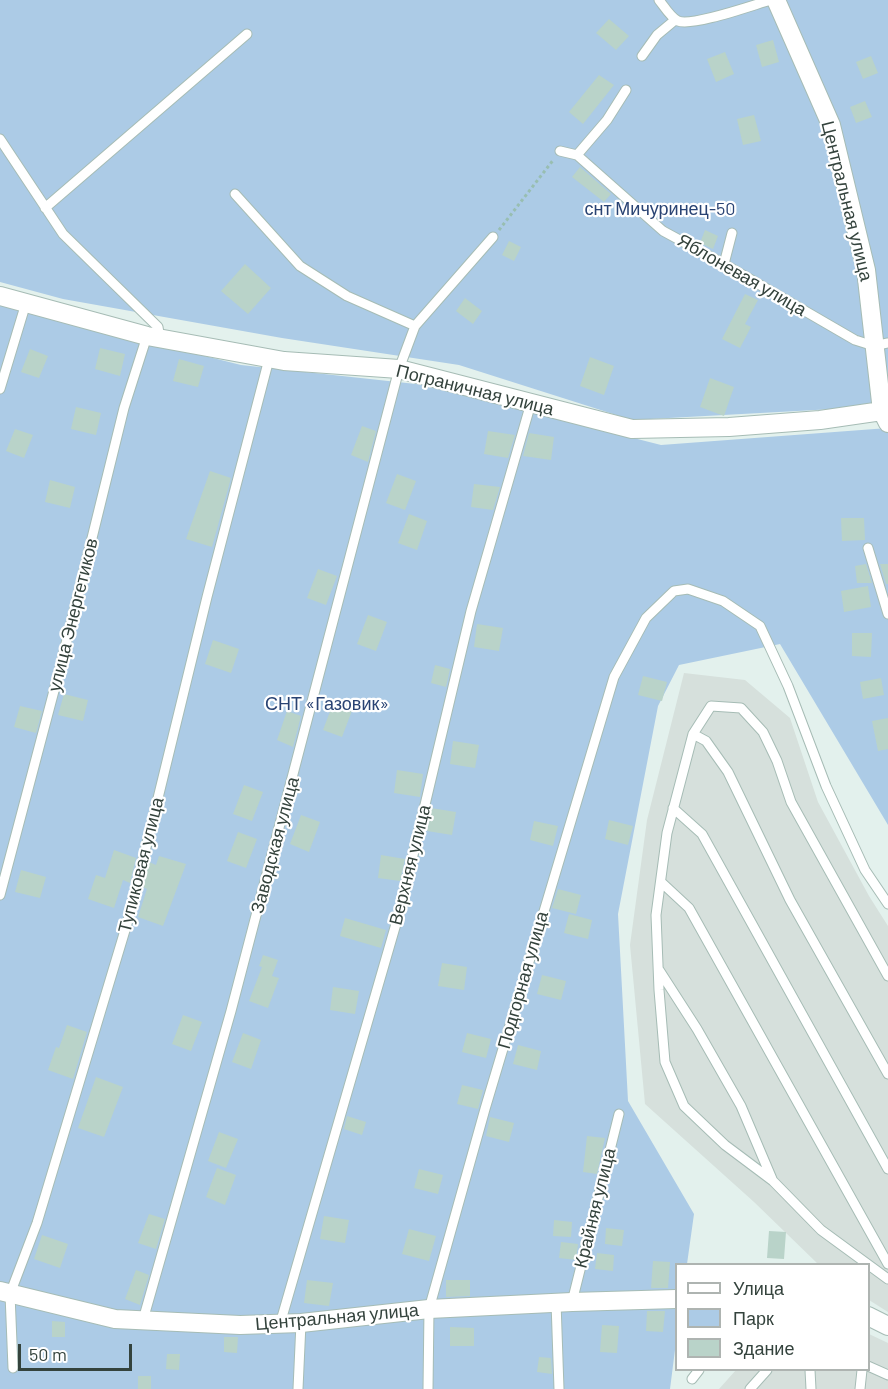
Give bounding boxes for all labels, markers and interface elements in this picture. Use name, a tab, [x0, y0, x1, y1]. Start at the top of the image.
street label: Центральная улица	[817, 119, 877, 283]
park label: снт Мичуринец-50	[585, 198, 735, 220]
street label: Яблоневая улица	[674, 229, 810, 321]
street label: Пограничная улица	[394, 360, 556, 420]
street label: улица Энергетиков	[43, 536, 103, 694]
park label: СНТ «Газовик»	[265, 693, 389, 715]
street label: Заводская улица	[246, 774, 304, 916]
street label: Тупиковая улица	[114, 795, 168, 935]
street label: Верхняя улица	[385, 803, 435, 927]
street label: Подгорная улица	[493, 909, 553, 1051]
street label: Крайняя улица	[570, 1146, 620, 1270]
legend	[675, 1263, 870, 1371]
text: Улица	[733, 1277, 784, 1299]
street label: Центральная улица	[254, 1299, 420, 1335]
text: Парк	[733, 1307, 774, 1329]
scale bar	[21, 1332, 135, 1370]
text: Здание	[733, 1337, 794, 1359]
text: 50 m	[29, 1343, 67, 1365]

